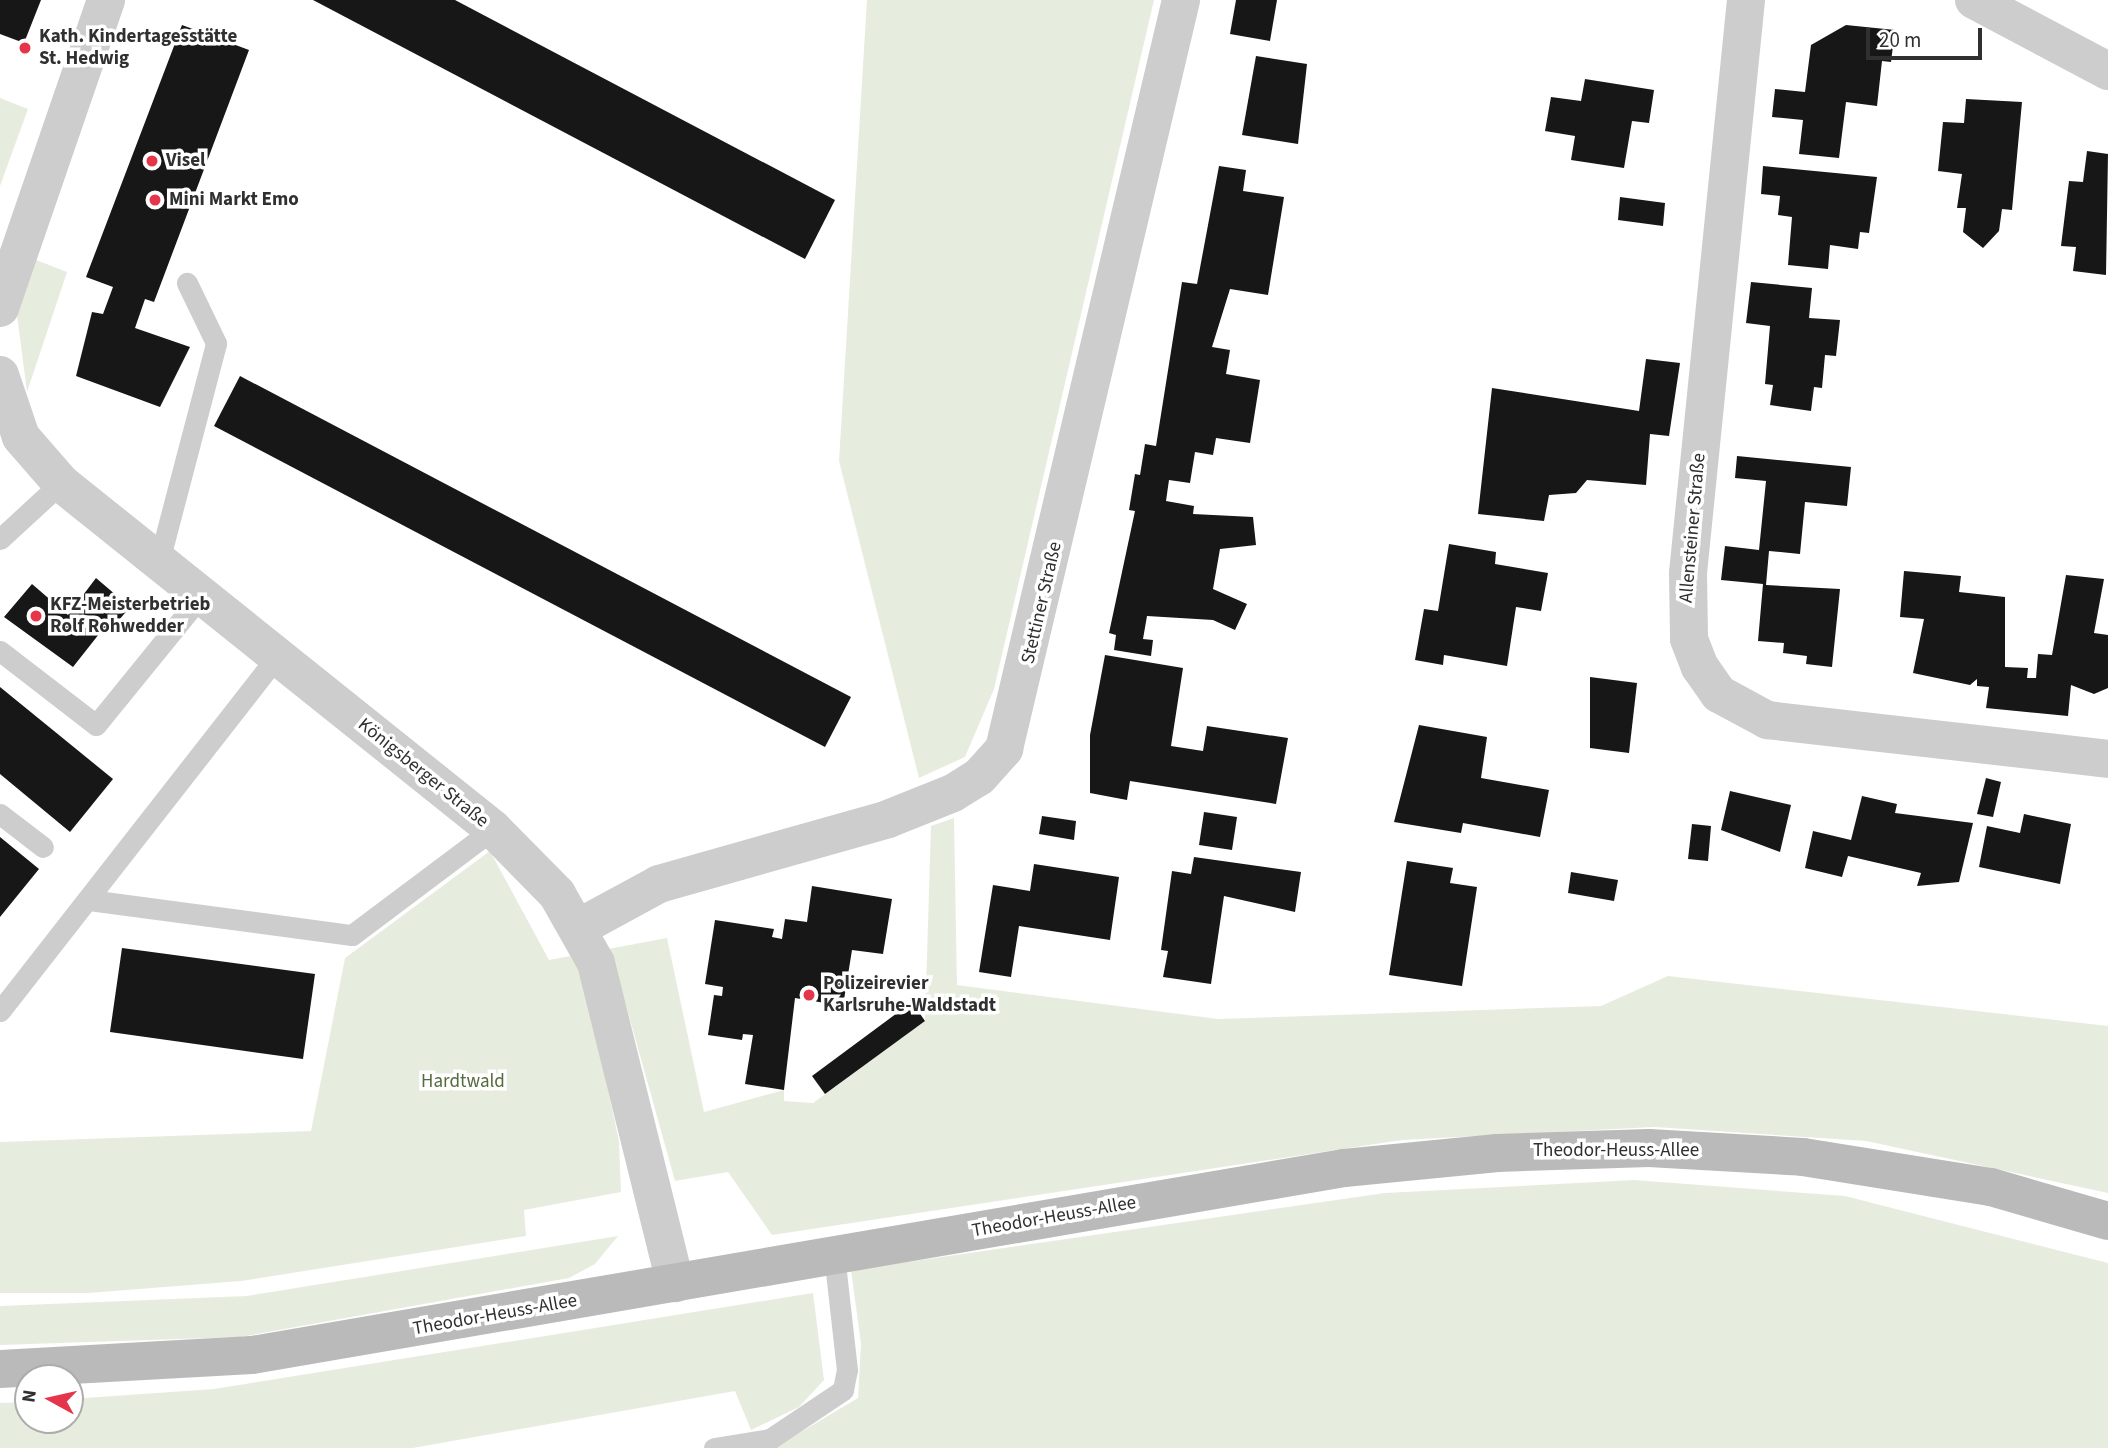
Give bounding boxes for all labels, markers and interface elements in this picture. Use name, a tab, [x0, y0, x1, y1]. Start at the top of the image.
scale bar	[1870, 14, 1986, 58]
text: 20 m	[1879, 25, 1921, 55]
place label: Kath. Kindertagesstätte St. Hedwig	[39, 26, 237, 70]
marker: Kath. Kindertagesstätte St. Hedwig	[17, 40, 33, 56]
place label: Visel	[166, 150, 206, 172]
marker: Visel	[144, 153, 160, 169]
place label: Mini Markt Emo	[169, 189, 299, 211]
marker: Mini Markt Emo	[147, 192, 163, 208]
street label: Allensteiner Straße	[1675, 452, 1711, 604]
street label: Stettiner Straße	[1017, 540, 1067, 666]
place label: KFZ-Meisterbetrieb Rolf Rohwedder	[50, 594, 210, 638]
marker: KFZ-Meisterbetrieb Rolf Rohwedder	[28, 608, 44, 624]
street label: Königsberger Straße	[353, 713, 493, 833]
place label: Polizeirevier Karlsruhe-Waldstadt	[823, 973, 996, 1017]
marker: Polizeirevier Karlsruhe-Waldstadt	[801, 987, 817, 1003]
park label: Hardtwald	[421, 1071, 505, 1093]
street label: Theodor-Heuss-Allee	[1533, 1140, 1699, 1162]
street label: Theodor-Heuss-Allee	[970, 1191, 1138, 1243]
street label: Theodor-Heuss-Allee	[411, 1289, 579, 1341]
north arrow	[14, 1364, 84, 1434]
text: N	[15, 1388, 44, 1404]

